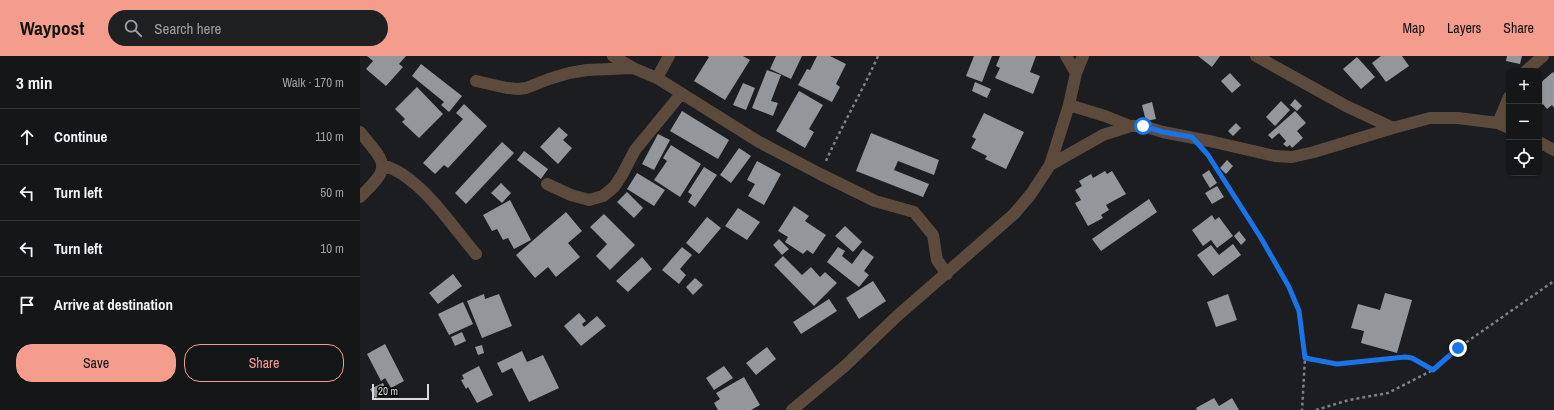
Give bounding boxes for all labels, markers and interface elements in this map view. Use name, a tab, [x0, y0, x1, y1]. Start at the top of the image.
search box	[108, 10, 388, 46]
text: Waypost	[20, 15, 84, 41]
icon: search	[122, 17, 144, 39]
text: Search here	[154, 18, 221, 39]
text: Map	[1403, 19, 1425, 37]
text: Layers	[1447, 19, 1481, 37]
text: Share	[1503, 19, 1534, 37]
map controls	[1506, 68, 1542, 176]
button: +	[1506, 68, 1542, 104]
text: 3 min	[16, 71, 52, 94]
text: Walk · 170 m	[282, 74, 344, 91]
button: −	[1506, 104, 1542, 140]
route start	[1134, 117, 1152, 135]
icon: ahead	[16, 126, 38, 148]
text: Continue	[54, 126, 107, 147]
text: 110 m	[315, 128, 344, 145]
button: locate	[1506, 140, 1542, 176]
icon: left	[16, 182, 38, 204]
text: Turn left	[54, 182, 102, 203]
text: 50 m	[320, 184, 344, 201]
icon: left	[16, 238, 38, 260]
text: Turn left	[54, 238, 102, 259]
text: 10 m	[320, 240, 344, 257]
icon: arrive	[16, 294, 38, 316]
text: Arrive at destination	[54, 294, 173, 315]
route end	[1449, 339, 1467, 357]
button: Save	[16, 344, 176, 382]
button: Share	[184, 344, 344, 382]
scale bar	[372, 382, 429, 401]
text: 20 m	[378, 384, 398, 398]

